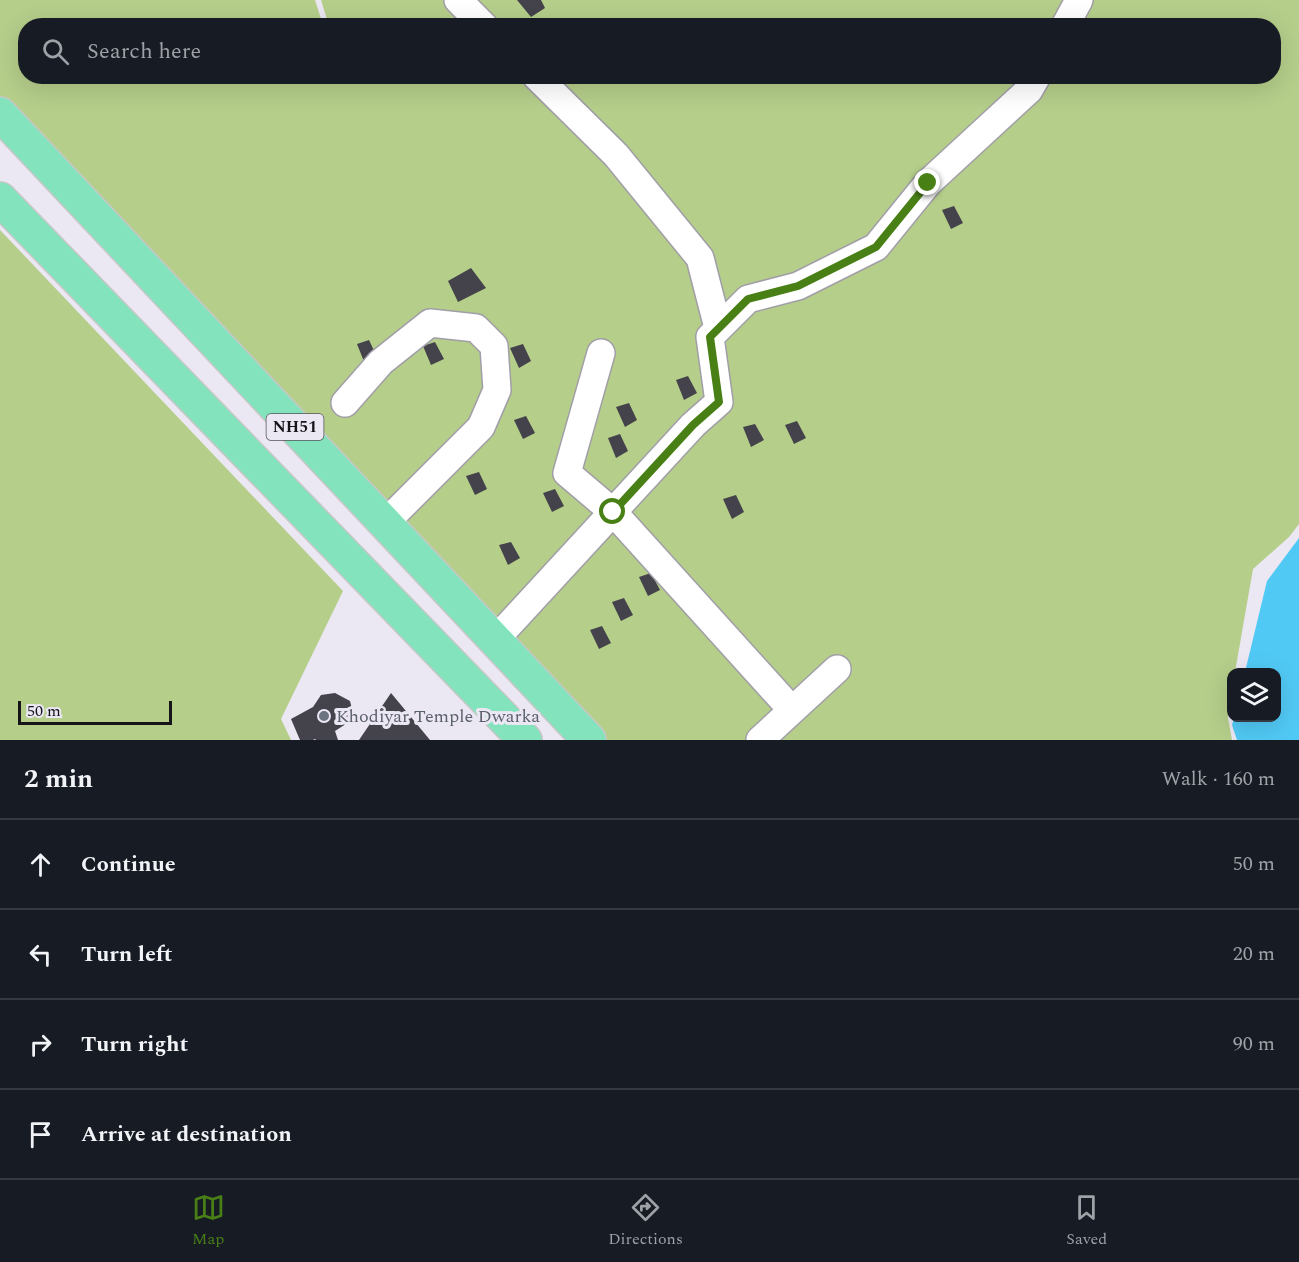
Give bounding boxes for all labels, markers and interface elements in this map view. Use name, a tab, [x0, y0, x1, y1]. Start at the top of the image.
search box	[18, 18, 1281, 84]
icon: search	[39, 35, 72, 68]
text: Search here	[87, 35, 201, 68]
route end	[914, 169, 940, 195]
road number: NH51	[266, 414, 324, 440]
route start	[599, 498, 625, 524]
map controls	[1227, 668, 1281, 722]
button: layers	[1227, 668, 1281, 722]
scale bar	[18, 698, 172, 726]
text: 50 m	[27, 699, 61, 723]
place label: Khodiyar Temple Dwarka	[336, 703, 540, 730]
marker: Khodiyar Temple Dwarka	[317, 709, 331, 723]
text: 2 min	[24, 759, 93, 799]
text: Walk · 160 m	[1162, 764, 1275, 794]
icon: ahead	[24, 848, 57, 881]
text: Continue	[81, 848, 176, 881]
text: 50 m	[1233, 849, 1275, 879]
icon: left	[24, 938, 57, 971]
text: Turn left	[81, 938, 173, 971]
text: 20 m	[1233, 939, 1275, 969]
icon: right	[24, 1028, 57, 1061]
text: Turn right	[81, 1028, 188, 1061]
text: 90 m	[1233, 1029, 1275, 1059]
icon: arrive	[24, 1118, 57, 1151]
text: Arrive at destination	[81, 1118, 292, 1151]
tab: Map	[192, 1191, 225, 1251]
tab: Directions	[608, 1191, 683, 1251]
tab: Saved	[1066, 1191, 1107, 1251]

